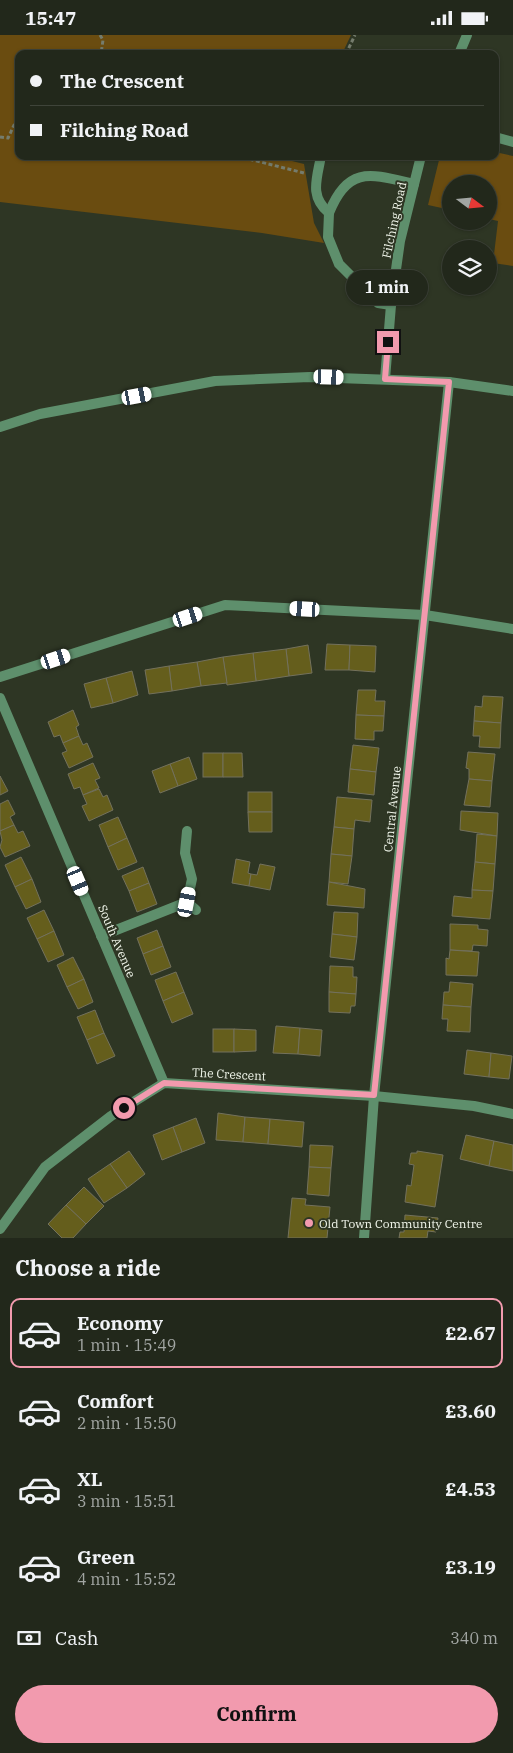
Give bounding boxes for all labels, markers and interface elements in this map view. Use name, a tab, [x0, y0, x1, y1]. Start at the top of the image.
text: 15:47	[25, 6, 76, 30]
text: The Crescent	[60, 69, 184, 93]
text: Filching Road	[60, 118, 189, 142]
north arrow	[442, 175, 498, 230]
map controls	[442, 175, 497, 295]
street label: Filching Road	[379, 180, 409, 260]
button: layers	[442, 240, 497, 295]
callout: 1 min	[347, 269, 429, 305]
text: 1 min	[365, 277, 409, 297]
route end	[377, 331, 399, 353]
car	[313, 369, 344, 385]
car	[120, 386, 153, 406]
car	[289, 601, 320, 617]
car	[171, 605, 204, 629]
car	[39, 647, 72, 671]
street label: Central Avenue	[380, 765, 404, 853]
car	[65, 864, 90, 898]
car	[176, 886, 197, 918]
street label: South Avenue	[95, 902, 139, 980]
street label: The Crescent	[192, 1065, 266, 1083]
route start	[113, 1097, 135, 1119]
place label: Old Town Community Centre	[319, 1216, 482, 1231]
marker: Old Town Community Centre	[303, 1217, 315, 1229]
text: Choose a ride	[15, 1253, 161, 1282]
icon: car	[17, 1311, 62, 1356]
text: Economy	[77, 1311, 163, 1335]
text: £2.67	[445, 1321, 496, 1345]
text: 1 min · 15:49	[77, 1335, 176, 1355]
icon: car	[17, 1389, 62, 1434]
text: Comfort	[77, 1389, 154, 1413]
text: £3.60	[445, 1399, 496, 1423]
text: 2 min · 15:50	[77, 1413, 176, 1433]
icon: car	[17, 1467, 62, 1512]
text: XL	[77, 1467, 103, 1491]
text: £4.53	[445, 1477, 496, 1501]
text: 3 min · 15:51	[77, 1491, 176, 1511]
icon: car	[17, 1545, 62, 1590]
text: Green	[77, 1545, 135, 1569]
text: £3.19	[445, 1555, 496, 1579]
text: 4 min · 15:52	[77, 1569, 176, 1589]
icon: cash	[15, 1624, 43, 1652]
text: Cash	[55, 1626, 99, 1650]
text: 340 m	[450, 1628, 498, 1648]
button: Confirm	[15, 1685, 498, 1743]

